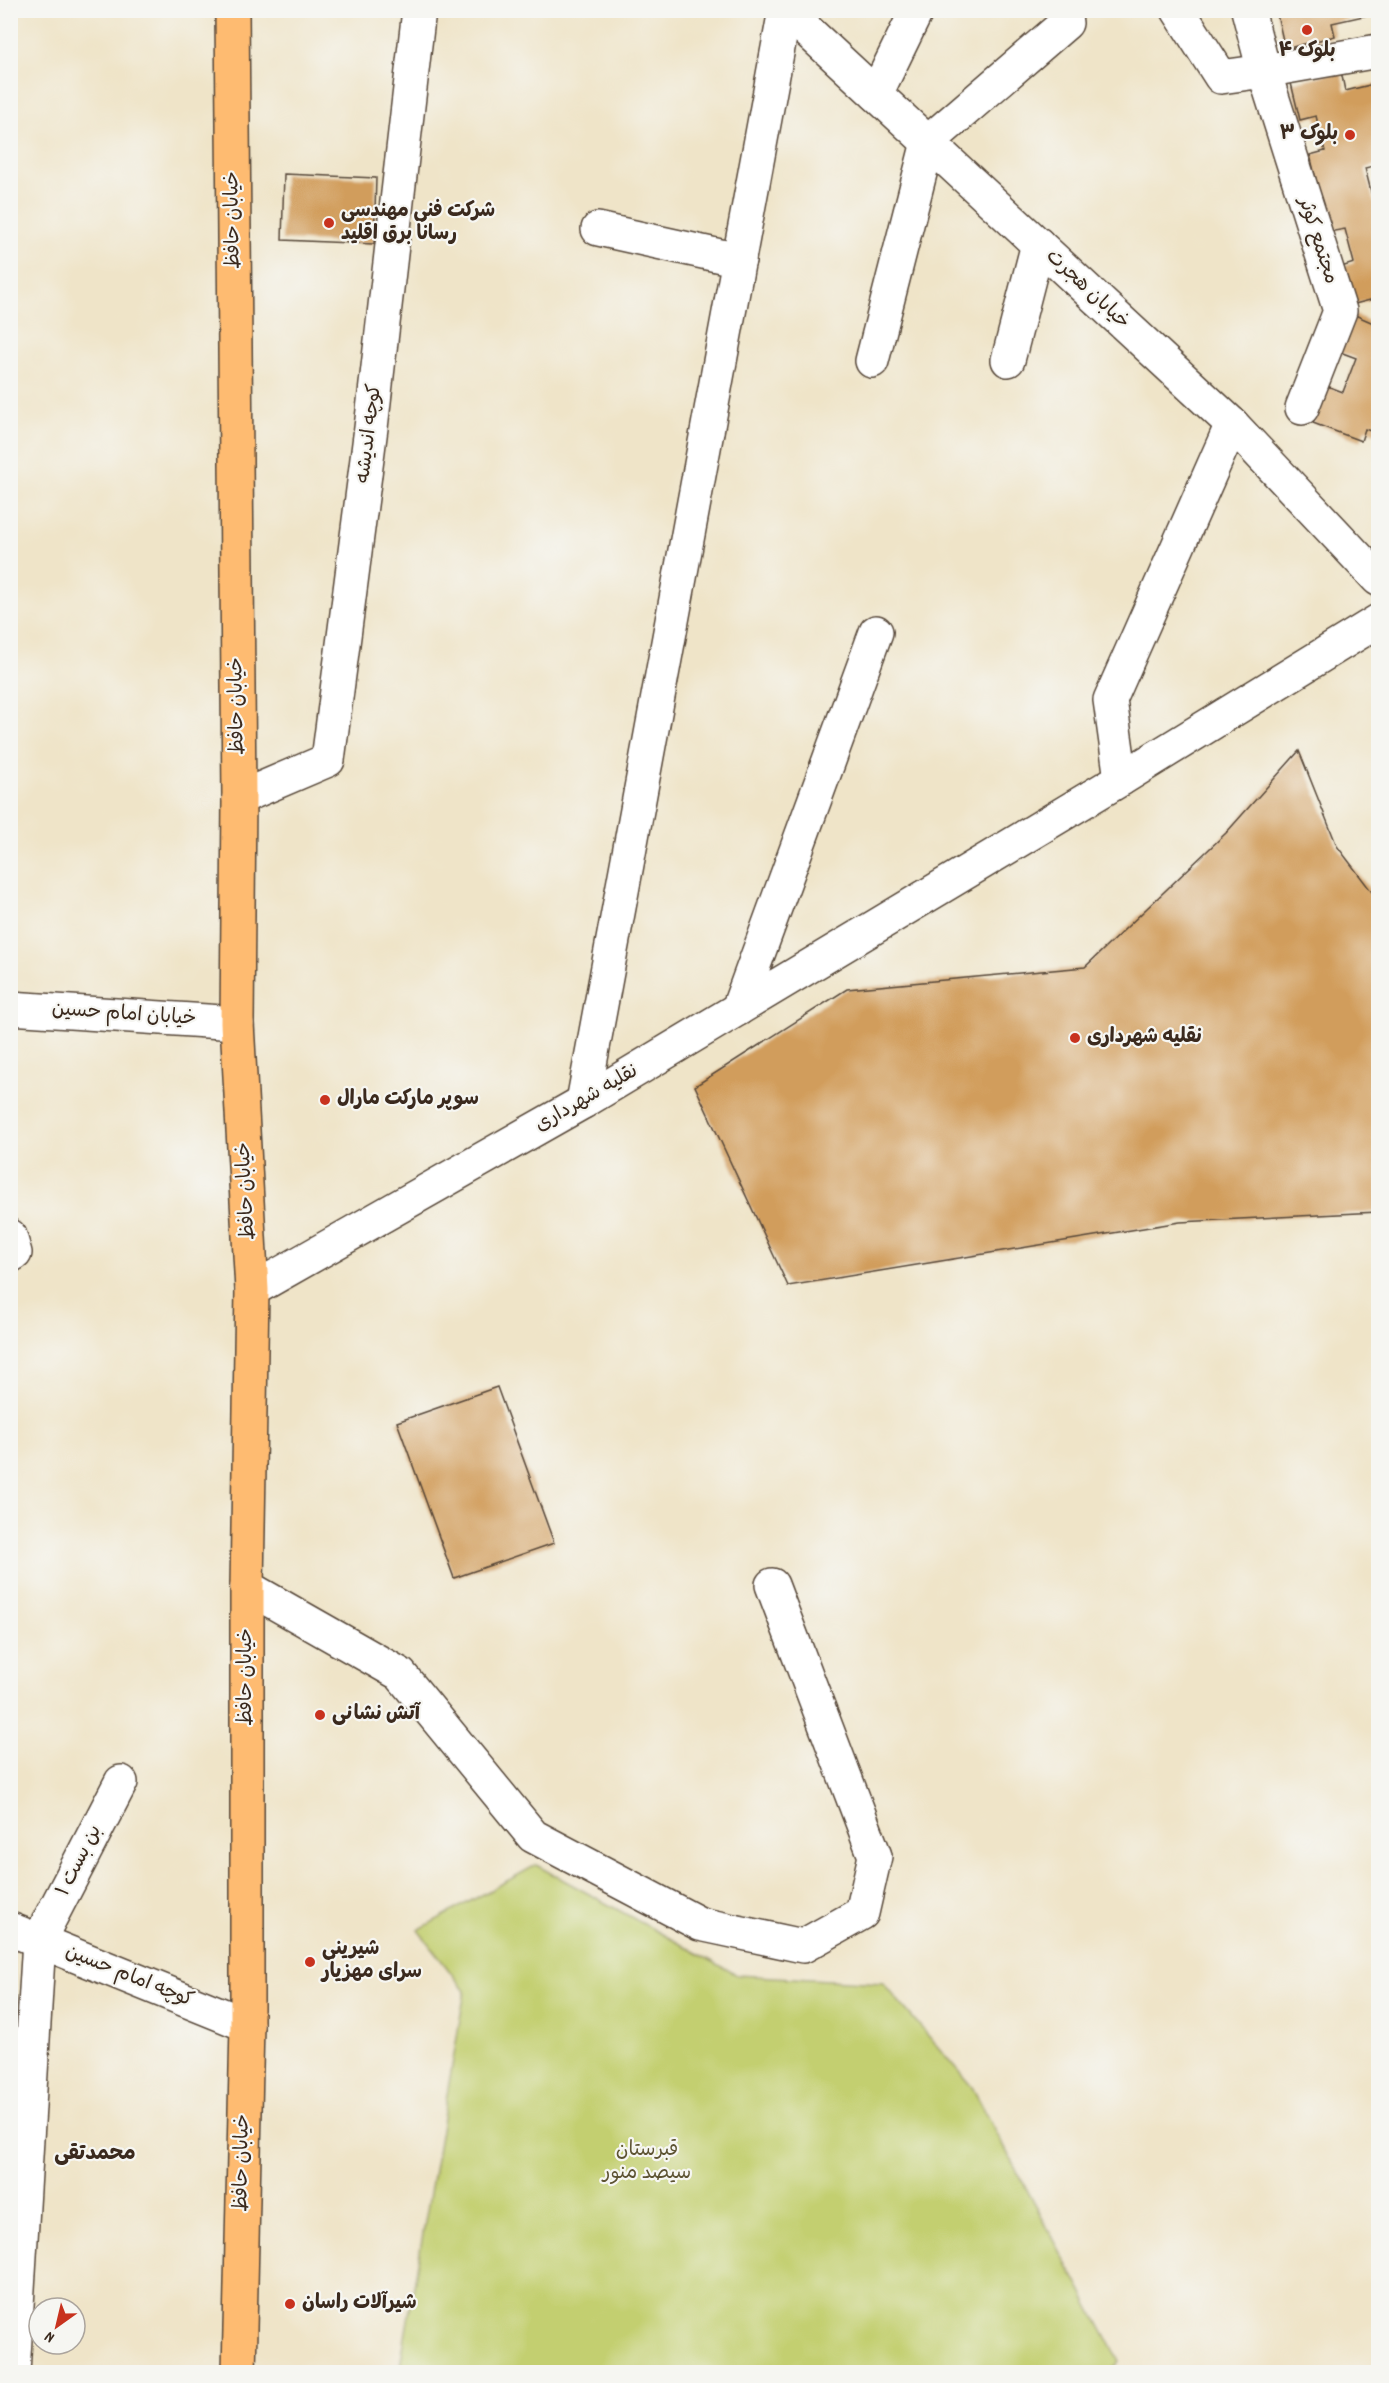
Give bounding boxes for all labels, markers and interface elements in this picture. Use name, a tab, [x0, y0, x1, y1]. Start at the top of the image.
marker: بلوک ۴	[1300, 23, 1314, 37]
place label: بلوک ۴	[1278, 38, 1336, 66]
place label: بلوک ۳	[1279, 121, 1338, 149]
marker: بلوک ۳	[1343, 128, 1357, 142]
street label: خیابان حافظ	[219, 171, 249, 269]
street label: مجتمع کوثر	[1289, 192, 1344, 288]
place label: شرکت فنی مهندسی رسانا برق اقلید	[341, 198, 495, 249]
marker: شرکت فنی مهندسی رسانا برق اقلید	[322, 216, 336, 230]
street label: خیابان هجرت	[1039, 244, 1135, 336]
street label: کوچه اندیشه	[350, 382, 390, 486]
street label: خیابان حافظ	[223, 657, 253, 755]
street label: خیابان امام حسین	[51, 996, 197, 1034]
place label: نقلیه شهرداری	[1087, 1024, 1202, 1052]
marker: نقلیه شهرداری	[1068, 1031, 1082, 1045]
street label: نقلیه شهرداری	[530, 1058, 644, 1140]
place label: سوپر مارکت مارال	[337, 1086, 479, 1114]
marker: سوپر مارکت مارال	[318, 1093, 332, 1107]
street label: خیابان حافظ	[230, 1141, 264, 1241]
street label: خیابان حافظ	[233, 1628, 261, 1726]
place label: آتش نشانی	[332, 1701, 422, 1729]
marker: آتش نشانی	[313, 1708, 327, 1722]
street label: بن بست ۱	[50, 1820, 110, 1902]
place label: شیرینی سرای مهزیار	[320, 1936, 422, 1987]
street label: کوچه امام حسین	[61, 1939, 197, 2015]
marker: شیرینی سرای مهزیار	[303, 1955, 317, 1969]
street label: خیابان حافظ	[228, 2114, 258, 2212]
park label: قبرستان سیصد منور	[601, 2137, 691, 2188]
district label: محمدتقی	[54, 2140, 136, 2170]
place label: شیرآلات راسان	[302, 2290, 417, 2318]
north arrow	[27, 2296, 87, 2356]
marker: شیرآلات راسان	[283, 2297, 297, 2311]
text: N	[40, 2325, 60, 2348]

